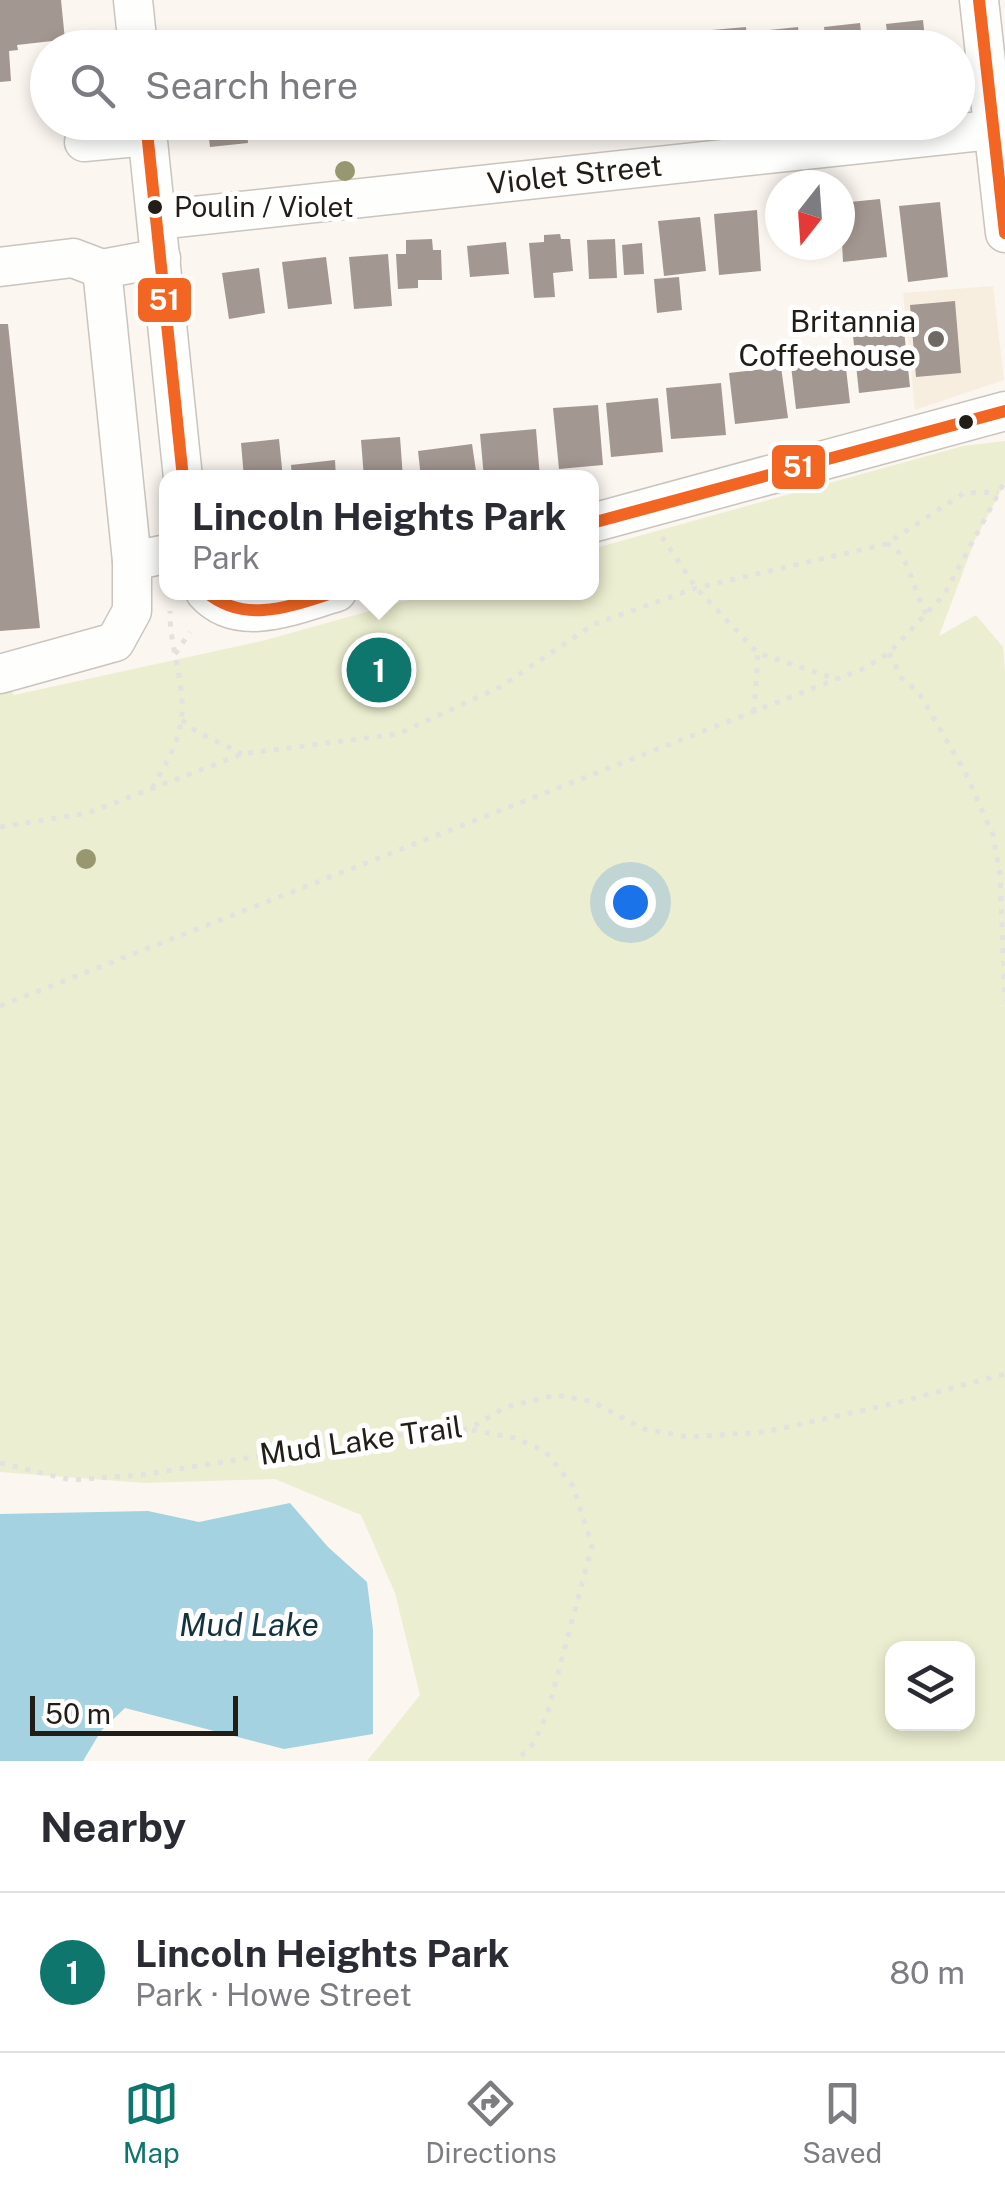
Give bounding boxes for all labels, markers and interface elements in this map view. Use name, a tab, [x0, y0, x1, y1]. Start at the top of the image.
search box	[30, 30, 975, 140]
icon: search	[65, 58, 120, 113]
text: Search here	[145, 63, 358, 108]
street label: Violet Street	[485, 147, 664, 201]
north arrow	[765, 170, 855, 260]
place label: Poulin / Violet	[174, 190, 354, 223]
marker: Poulin / Violet	[145, 197, 165, 217]
line badge: 51	[136, 276, 193, 324]
text: 51	[149, 283, 179, 316]
place label: Britannia Coffeehouse	[738, 303, 916, 373]
marker: Britannia Coffeehouse	[925, 328, 947, 350]
unlabelled marker	[956, 412, 976, 432]
line badge: 51	[770, 443, 827, 491]
text: 51	[783, 450, 813, 483]
popup	[159, 470, 599, 600]
text: Lincoln Heights Park	[192, 494, 566, 539]
text: Park	[192, 539, 260, 576]
pin: 1	[346, 632, 412, 708]
your location	[605, 877, 656, 928]
street label: Mud Lake Trail	[257, 1408, 464, 1472]
water label: Mud Lake	[179, 1606, 319, 1643]
map controls	[885, 1641, 975, 1731]
button: layers	[885, 1641, 975, 1731]
scale bar	[30, 1691, 238, 1736]
text: 50 m	[45, 1697, 111, 1730]
text: Nearby	[40, 1802, 186, 1851]
text: Lincoln Heights Park	[135, 1931, 510, 1976]
text: 1	[66, 1954, 79, 1991]
text: 80 m	[889, 1954, 965, 1991]
text: Park · Howe Street	[135, 1976, 412, 2013]
tab: Map	[123, 2076, 180, 2169]
tab: Directions	[425, 2076, 557, 2169]
tab: Saved	[802, 2076, 882, 2169]

